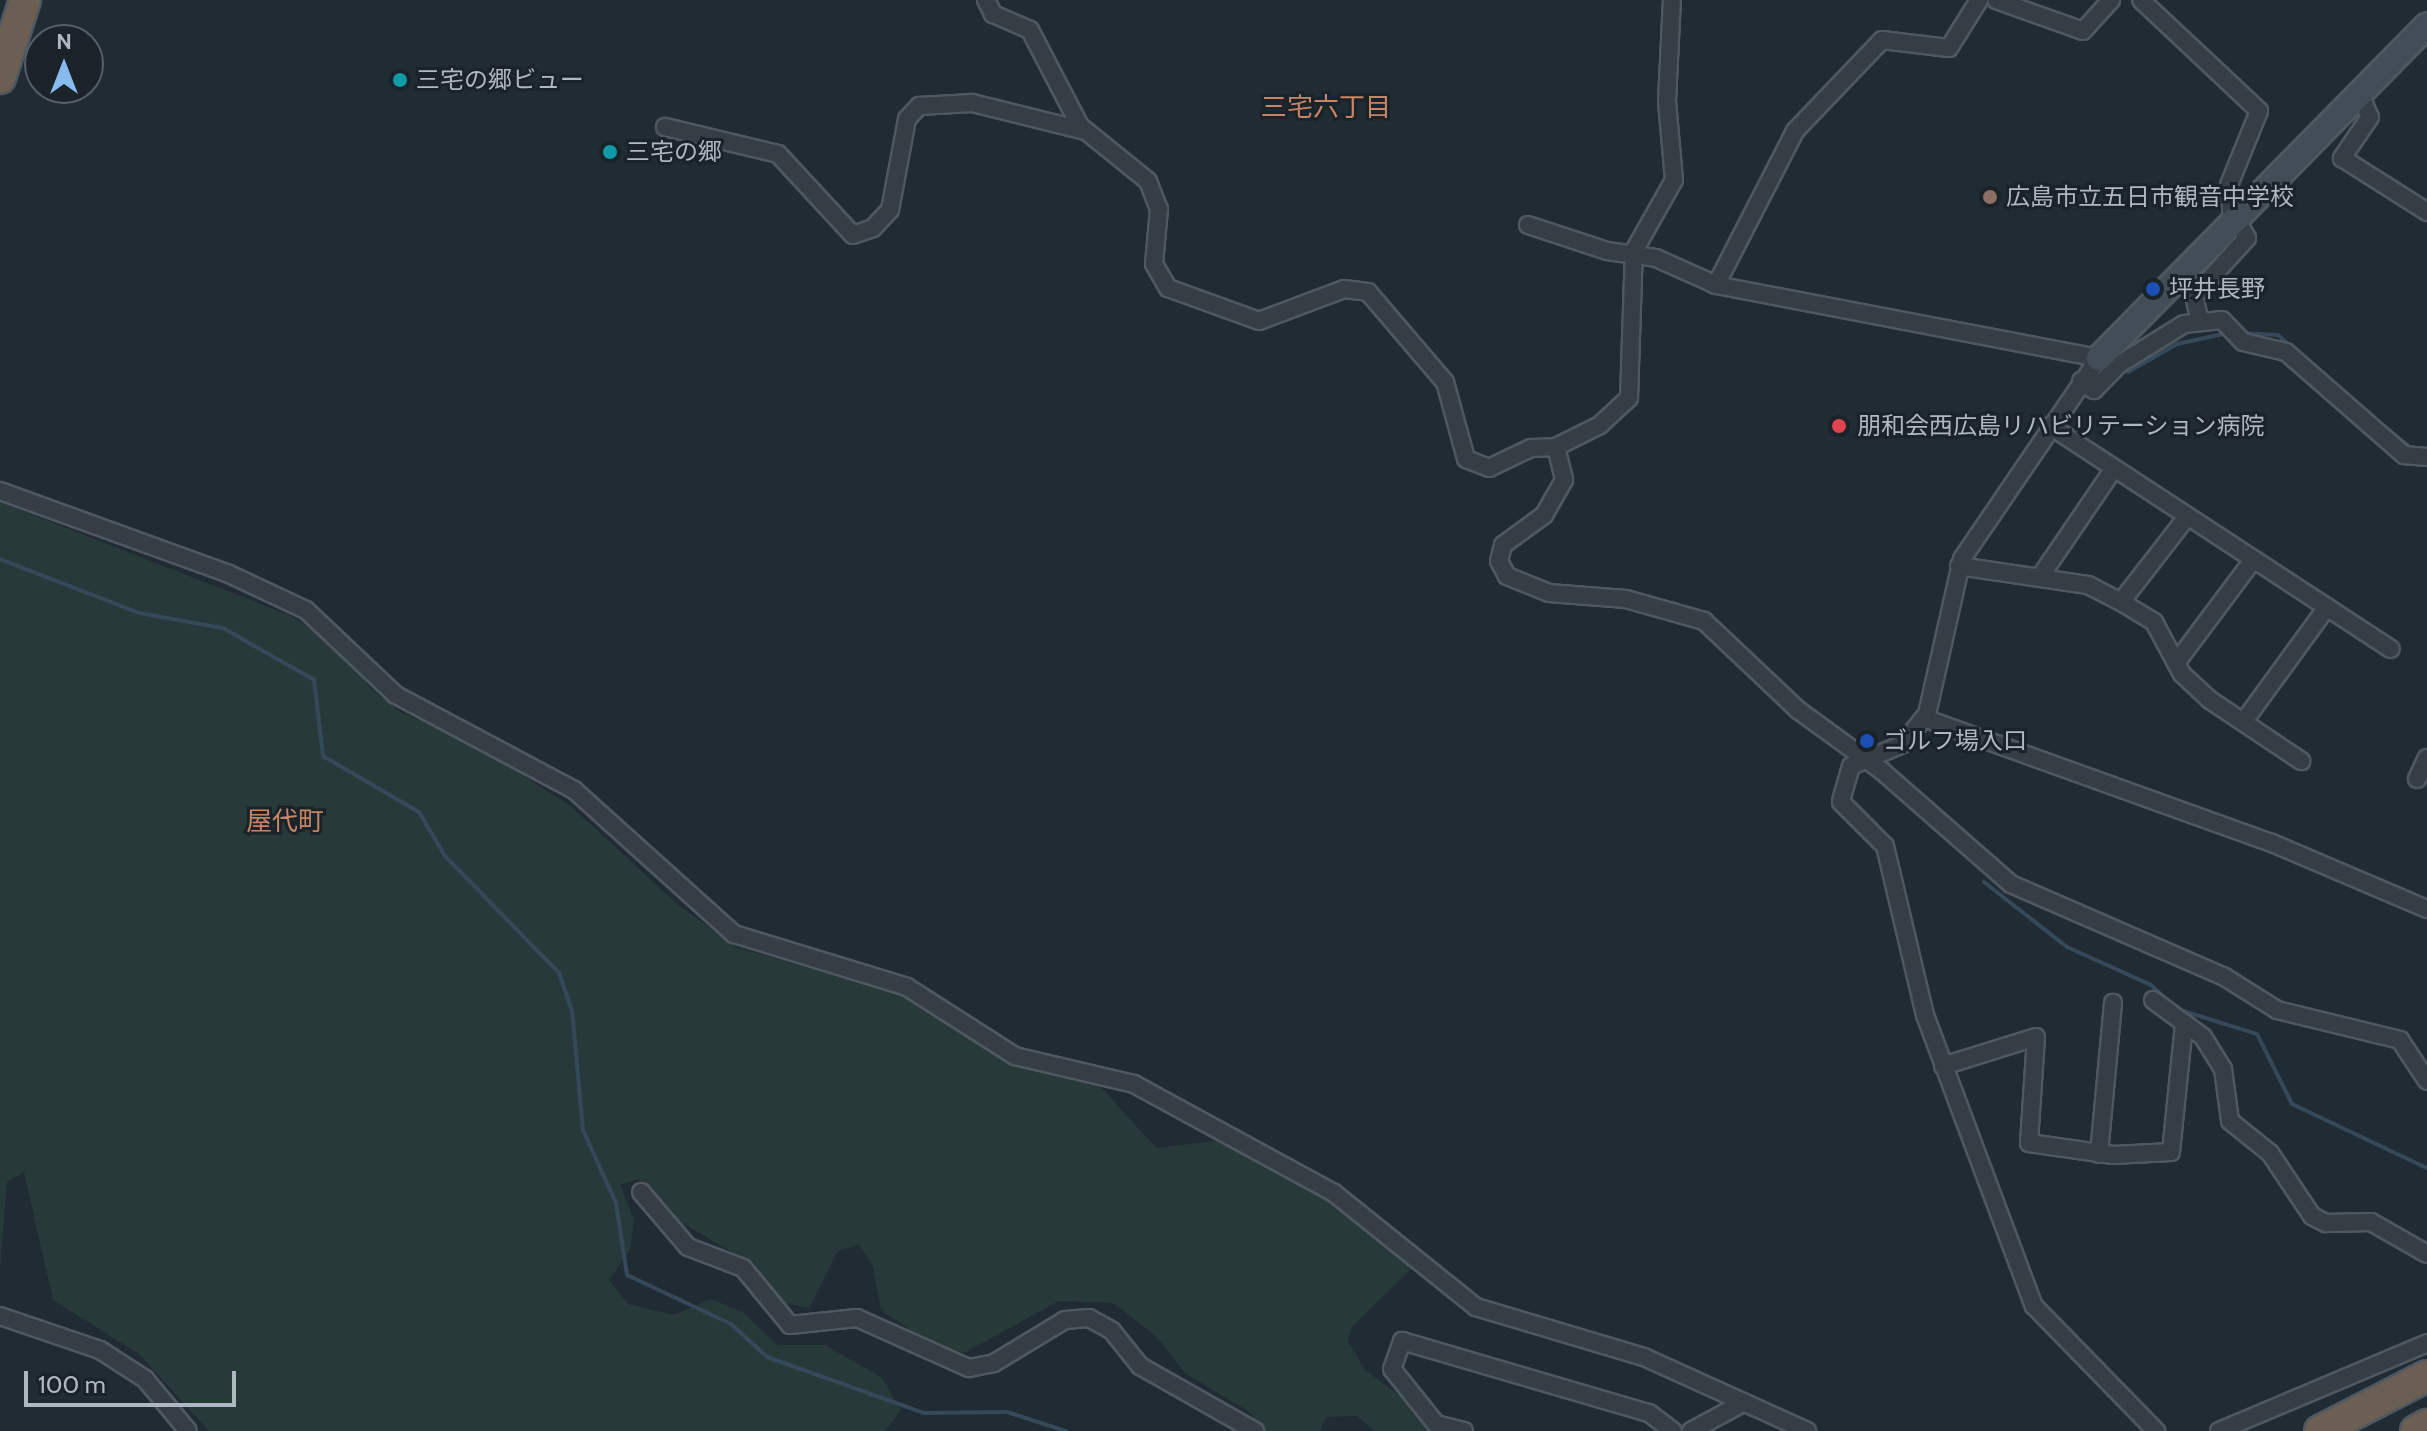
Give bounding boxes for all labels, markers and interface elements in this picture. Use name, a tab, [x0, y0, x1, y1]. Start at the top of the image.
north arrow	[24, 24, 104, 104]
text: N	[56, 28, 72, 55]
place label: 三宅の郷ビュー	[416, 66, 584, 94]
marker: 三宅の郷ビュー	[391, 71, 409, 89]
district label: 三宅六丁目	[1261, 92, 1391, 124]
place label: 三宅の郷	[626, 138, 722, 166]
marker: 三宅の郷	[601, 143, 619, 161]
place label: 広島市立五日市観音中学校	[2006, 183, 2294, 211]
marker: 広島市立五日市観音中学校	[1981, 188, 1999, 206]
place label: 坪井長野	[2169, 275, 2265, 303]
marker: 坪井長野	[2144, 280, 2162, 298]
place label: 朋和会西広島リハビリテーション病院	[1857, 412, 2265, 440]
marker: 朋和会西広島リハビリテーション病院	[1828, 415, 1850, 437]
place label: ゴルフ場入口	[1883, 727, 2027, 755]
marker: ゴルフ場入口	[1858, 732, 1876, 750]
district label: 屋代町	[246, 806, 324, 838]
scale bar	[28, 1355, 240, 1405]
text: 100 m	[38, 1370, 106, 1399]

